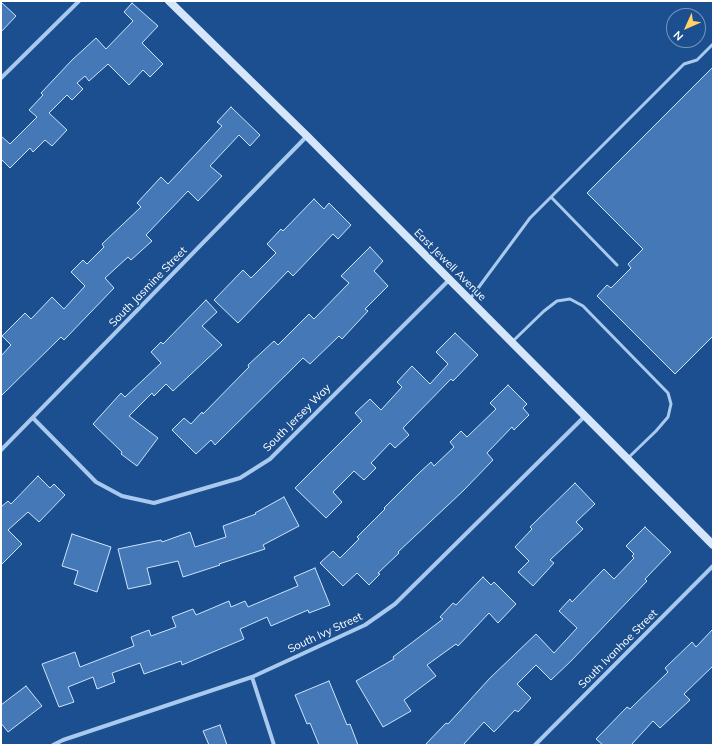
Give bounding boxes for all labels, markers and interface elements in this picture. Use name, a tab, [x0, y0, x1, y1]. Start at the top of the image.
north arrow	[666, 8, 706, 48]
text: N	[670, 28, 686, 44]
street label: East Jewell Avenue	[411, 226, 489, 304]
street label: South Jasmine Street	[106, 244, 190, 330]
street label: South Jersey Way	[260, 381, 334, 455]
street label: South Ivanhoe Street	[576, 607, 660, 691]
street label: South Ivy Street	[286, 610, 364, 656]

